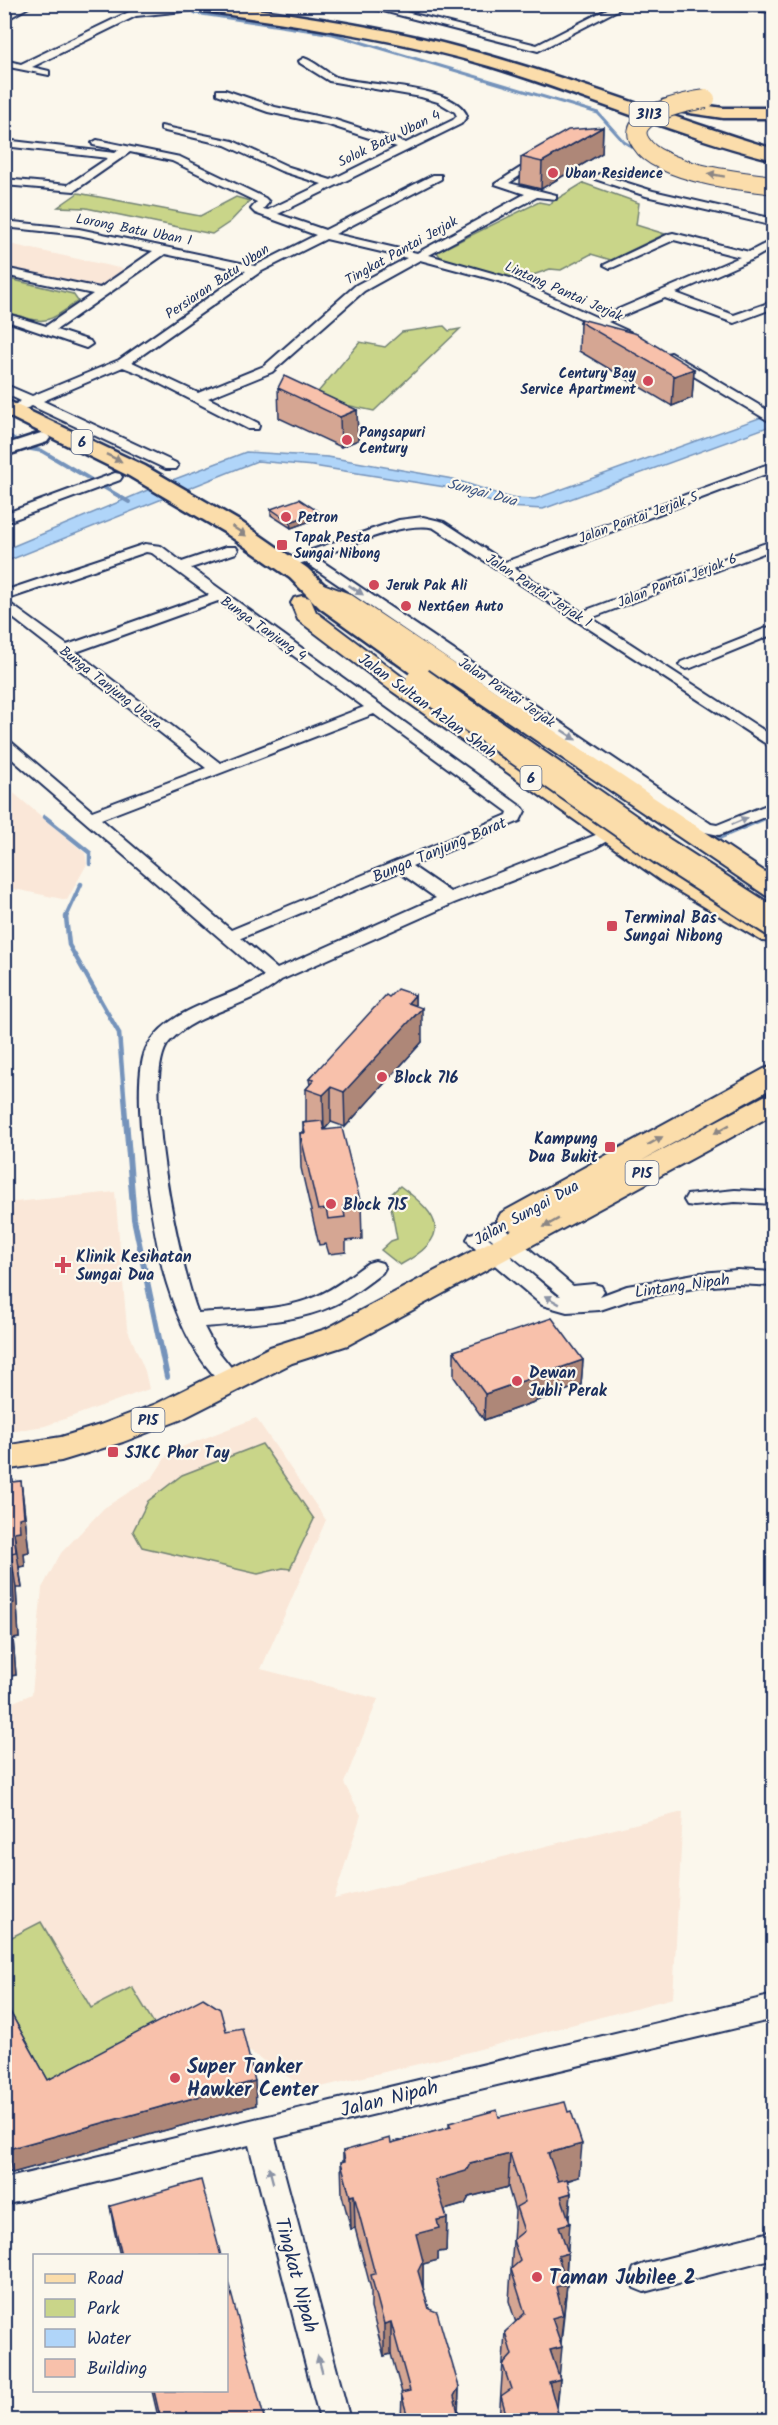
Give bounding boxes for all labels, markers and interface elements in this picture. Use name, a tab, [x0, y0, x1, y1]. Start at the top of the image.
road number: 3113	[630, 102, 668, 126]
street label: Solok Batu Uban 4	[334, 104, 445, 173]
place label: Uban Residence	[565, 163, 663, 185]
marker: Uban Residence	[546, 166, 560, 180]
one-way arrow	[706, 170, 725, 179]
street label: Lorong Batu Uban 1	[74, 208, 194, 252]
street label: Tingkat Pantai Jerjak	[341, 211, 462, 291]
street label: Persiaran Batu Uban	[161, 239, 274, 325]
street label: Lintang Pantai Jerjak	[501, 256, 626, 328]
place label: Century Bay Service Apartment	[521, 363, 637, 401]
marker: Century Bay Service Apartment	[641, 374, 655, 388]
place label: Pangsapuri Century	[359, 422, 425, 460]
road number: 6	[72, 430, 92, 454]
marker: Pangsapuri Century	[340, 433, 354, 447]
one-way arrow	[105, 452, 123, 462]
water label: Sungai Dua	[444, 472, 520, 514]
street label: Jalan Pantai Jerjak 5	[575, 486, 703, 550]
place label: Petron	[298, 507, 338, 529]
marker: Petron	[279, 510, 293, 524]
one-way arrow	[230, 525, 246, 537]
place label: Tapak Pesta Sungai Nibong	[294, 527, 381, 565]
marker: Tapak Pesta Sungai Nibong	[275, 538, 289, 552]
street label: Jalan Pantai Jerjak 1	[481, 548, 596, 634]
street label: Jalan Pantai Jerjak 6	[614, 548, 740, 614]
place label: Jeruk Pak Ali	[386, 575, 467, 597]
marker: Jeruk Pak Ali	[367, 578, 381, 592]
one-way arrow	[347, 584, 363, 596]
street label: Bunga Tanjung 4	[216, 591, 311, 667]
place label: NextGen Auto	[418, 596, 504, 618]
marker: NextGen Auto	[399, 599, 413, 613]
street label: Bunga Tanjung Utara	[54, 641, 166, 735]
street label: Jalan Sultan Azlan Shah	[352, 647, 502, 765]
street label: Jalan Pantai Jerjak	[453, 652, 560, 734]
one-way arrow	[561, 729, 577, 740]
road number: 6	[520, 766, 542, 790]
street label: Bunga Tanjung Barat	[369, 811, 511, 890]
one-way arrow	[731, 816, 749, 826]
place label: Terminal Bas Sungai Nibong	[624, 906, 723, 949]
marker: Terminal Bas Sungai Nibong	[605, 919, 619, 933]
place label: Block 716	[394, 1066, 459, 1091]
marker: Block 716	[375, 1070, 389, 1084]
one-way arrow	[714, 1124, 730, 1135]
place label: Kampung Dua Bukit	[528, 1127, 599, 1170]
one-way arrow	[647, 1136, 664, 1146]
marker: Kampung Dua Bukit	[603, 1140, 617, 1154]
road number: P15	[626, 1161, 658, 1185]
street label: Jalan Sungai Dua	[470, 1174, 584, 1253]
place label: Block 715	[343, 1193, 409, 1218]
marker: Block 715	[324, 1197, 338, 1211]
one-way arrow	[542, 1218, 559, 1228]
place label: Klinik Kesihatan Sungai Dua	[76, 1245, 192, 1288]
marker: Klinik Kesihatan Sungai Dua	[54, 1256, 72, 1274]
street label: Lintang Nipah	[633, 1267, 731, 1306]
one-way arrow	[543, 1295, 560, 1305]
place label: Dewan Jubli Perak	[529, 1361, 608, 1404]
marker: Dewan Jubli Perak	[510, 1374, 524, 1388]
road number: P15	[132, 1408, 164, 1432]
place label: SJKC Phor Tay	[125, 1441, 230, 1466]
marker: SJKC Phor Tay	[106, 1445, 120, 1459]
place label: Super Tanker Hawker Center	[187, 2052, 319, 2107]
marker: Super Tanker Hawker Center	[168, 2071, 182, 2085]
street label: Jalan Nipah	[337, 2072, 442, 2128]
one-way arrow	[266, 2166, 276, 2184]
street label: Tingkat Nipah	[264, 2214, 326, 2337]
legend	[33, 2254, 228, 2392]
place label: Taman Jubilee 2	[549, 2263, 696, 2295]
text: Road	[87, 2265, 124, 2294]
marker: Taman Jubilee 2	[530, 2270, 544, 2284]
text: Park	[87, 2295, 120, 2324]
text: Water	[87, 2325, 132, 2354]
text: Building	[87, 2355, 147, 2384]
one-way arrow	[315, 2355, 325, 2373]

